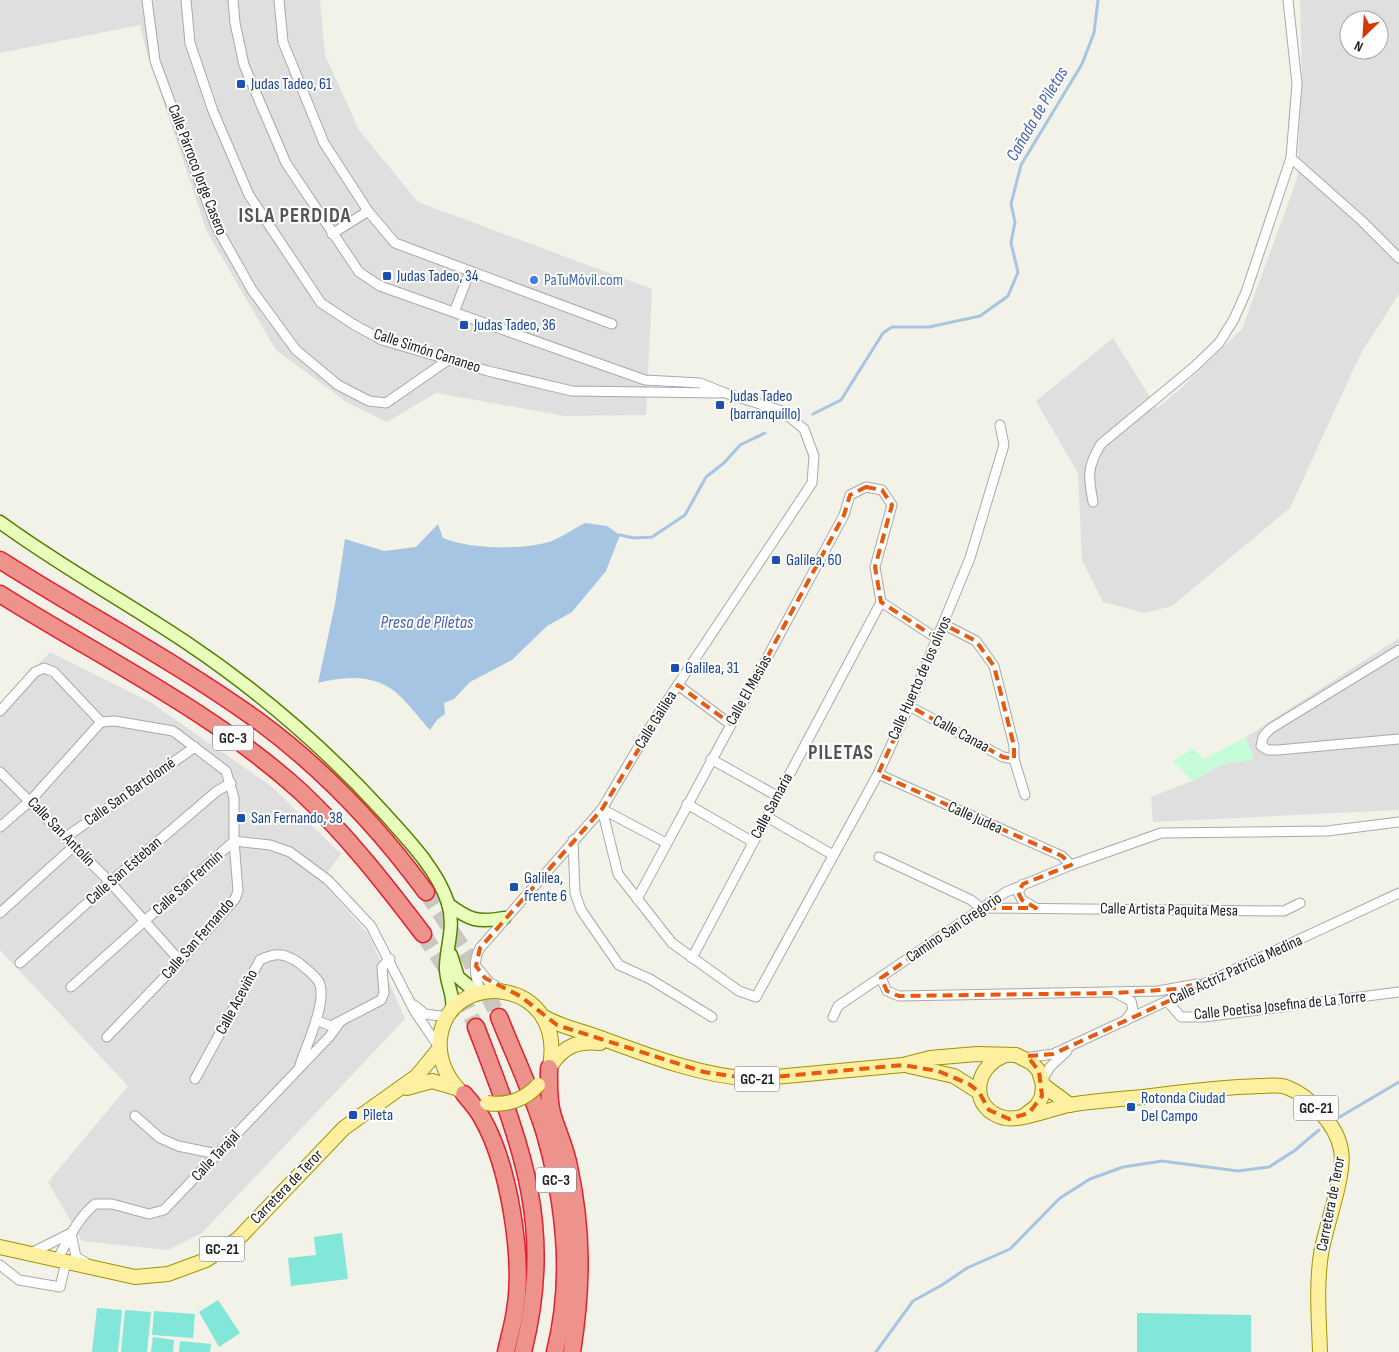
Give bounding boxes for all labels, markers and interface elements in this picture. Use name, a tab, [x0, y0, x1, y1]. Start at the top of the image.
north arrow	[1339, 10, 1389, 60]
text: N	[1352, 37, 1366, 56]
water label: Cañada de Piletas	[1002, 63, 1073, 165]
place label: Judas Tadeo, 61	[250, 75, 332, 94]
marker: Judas Tadeo, 61	[235, 78, 247, 90]
street label: Calle Párroco Jorge Casero	[163, 102, 231, 238]
district label: ISLA PERDIDA	[239, 203, 351, 228]
place label: Judas Tadeo, 34	[396, 267, 479, 286]
marker: Judas Tadeo, 34	[381, 270, 393, 282]
place label: PaTuMóvil.com	[544, 271, 623, 290]
marker: PaTuMóvil.com	[528, 274, 540, 286]
place label: Judas Tadeo, 36	[473, 316, 556, 335]
marker: Judas Tadeo, 36	[458, 319, 470, 331]
street label: Calle Simón Cananeo	[371, 325, 483, 377]
place label: Judas Tadeo (barranquillo)	[729, 387, 801, 424]
marker: Judas Tadeo (barranquillo)	[714, 399, 726, 411]
place label: Galilea, 60	[786, 551, 842, 570]
marker: Galilea, 60	[770, 554, 782, 566]
water label: Presa de Piletas	[381, 612, 474, 633]
street label: Calle Huerto de los olivos	[884, 613, 956, 743]
street label: Calle El Mesias	[722, 651, 776, 728]
place label: Galilea, 31	[685, 659, 739, 678]
marker: Galilea, 31	[669, 662, 681, 674]
street label: Calle Galilea	[631, 688, 681, 752]
street label: Calle Canaa	[929, 711, 993, 757]
road number: GC-3	[213, 726, 253, 750]
district label: PILETAS	[808, 740, 874, 765]
street label: Calle San Bartolomé	[81, 754, 179, 830]
street label: Calle Samaria	[747, 770, 797, 842]
street label: Calle San Antolín	[23, 793, 99, 871]
street label: Calle Judea	[945, 798, 1005, 838]
place label: San Fernando, 38	[251, 809, 343, 828]
marker: San Fernando, 38	[235, 812, 247, 824]
street label: Calle San Esteban	[82, 833, 166, 909]
street label: Calle San Fermín	[149, 847, 227, 919]
place label: Galilea, frente 6	[524, 869, 567, 906]
marker: Galilea, frente 6	[508, 881, 520, 893]
street label: Camino San Gregorio	[903, 889, 1005, 967]
street label: Calle San Fernando	[158, 895, 238, 983]
street label: Calle Artista Paquita Mesa	[1100, 899, 1238, 921]
street label: Calle Actriz Patricia Medina	[1166, 931, 1306, 1009]
street label: Calle Aceviño	[212, 966, 262, 1038]
street label: Calle Poetisa Josefina de La Torre	[1193, 988, 1367, 1024]
road number: GC-21	[734, 1066, 780, 1092]
place label: Rotonda Ciudad Del Campo	[1141, 1089, 1225, 1126]
road number: GC-21	[1294, 1096, 1338, 1120]
marker: Rotonda Ciudad Del Campo	[1125, 1101, 1137, 1113]
place label: Pileta	[363, 1106, 393, 1125]
marker: Pileta	[347, 1109, 359, 1121]
street label: Calle Tarajal	[188, 1127, 244, 1185]
street label: Carretera de Teror	[247, 1145, 328, 1228]
street label: Carretera de Teror	[1312, 1155, 1350, 1253]
road number: GC-3	[536, 1168, 576, 1192]
road number: GC-21	[200, 1236, 244, 1262]

